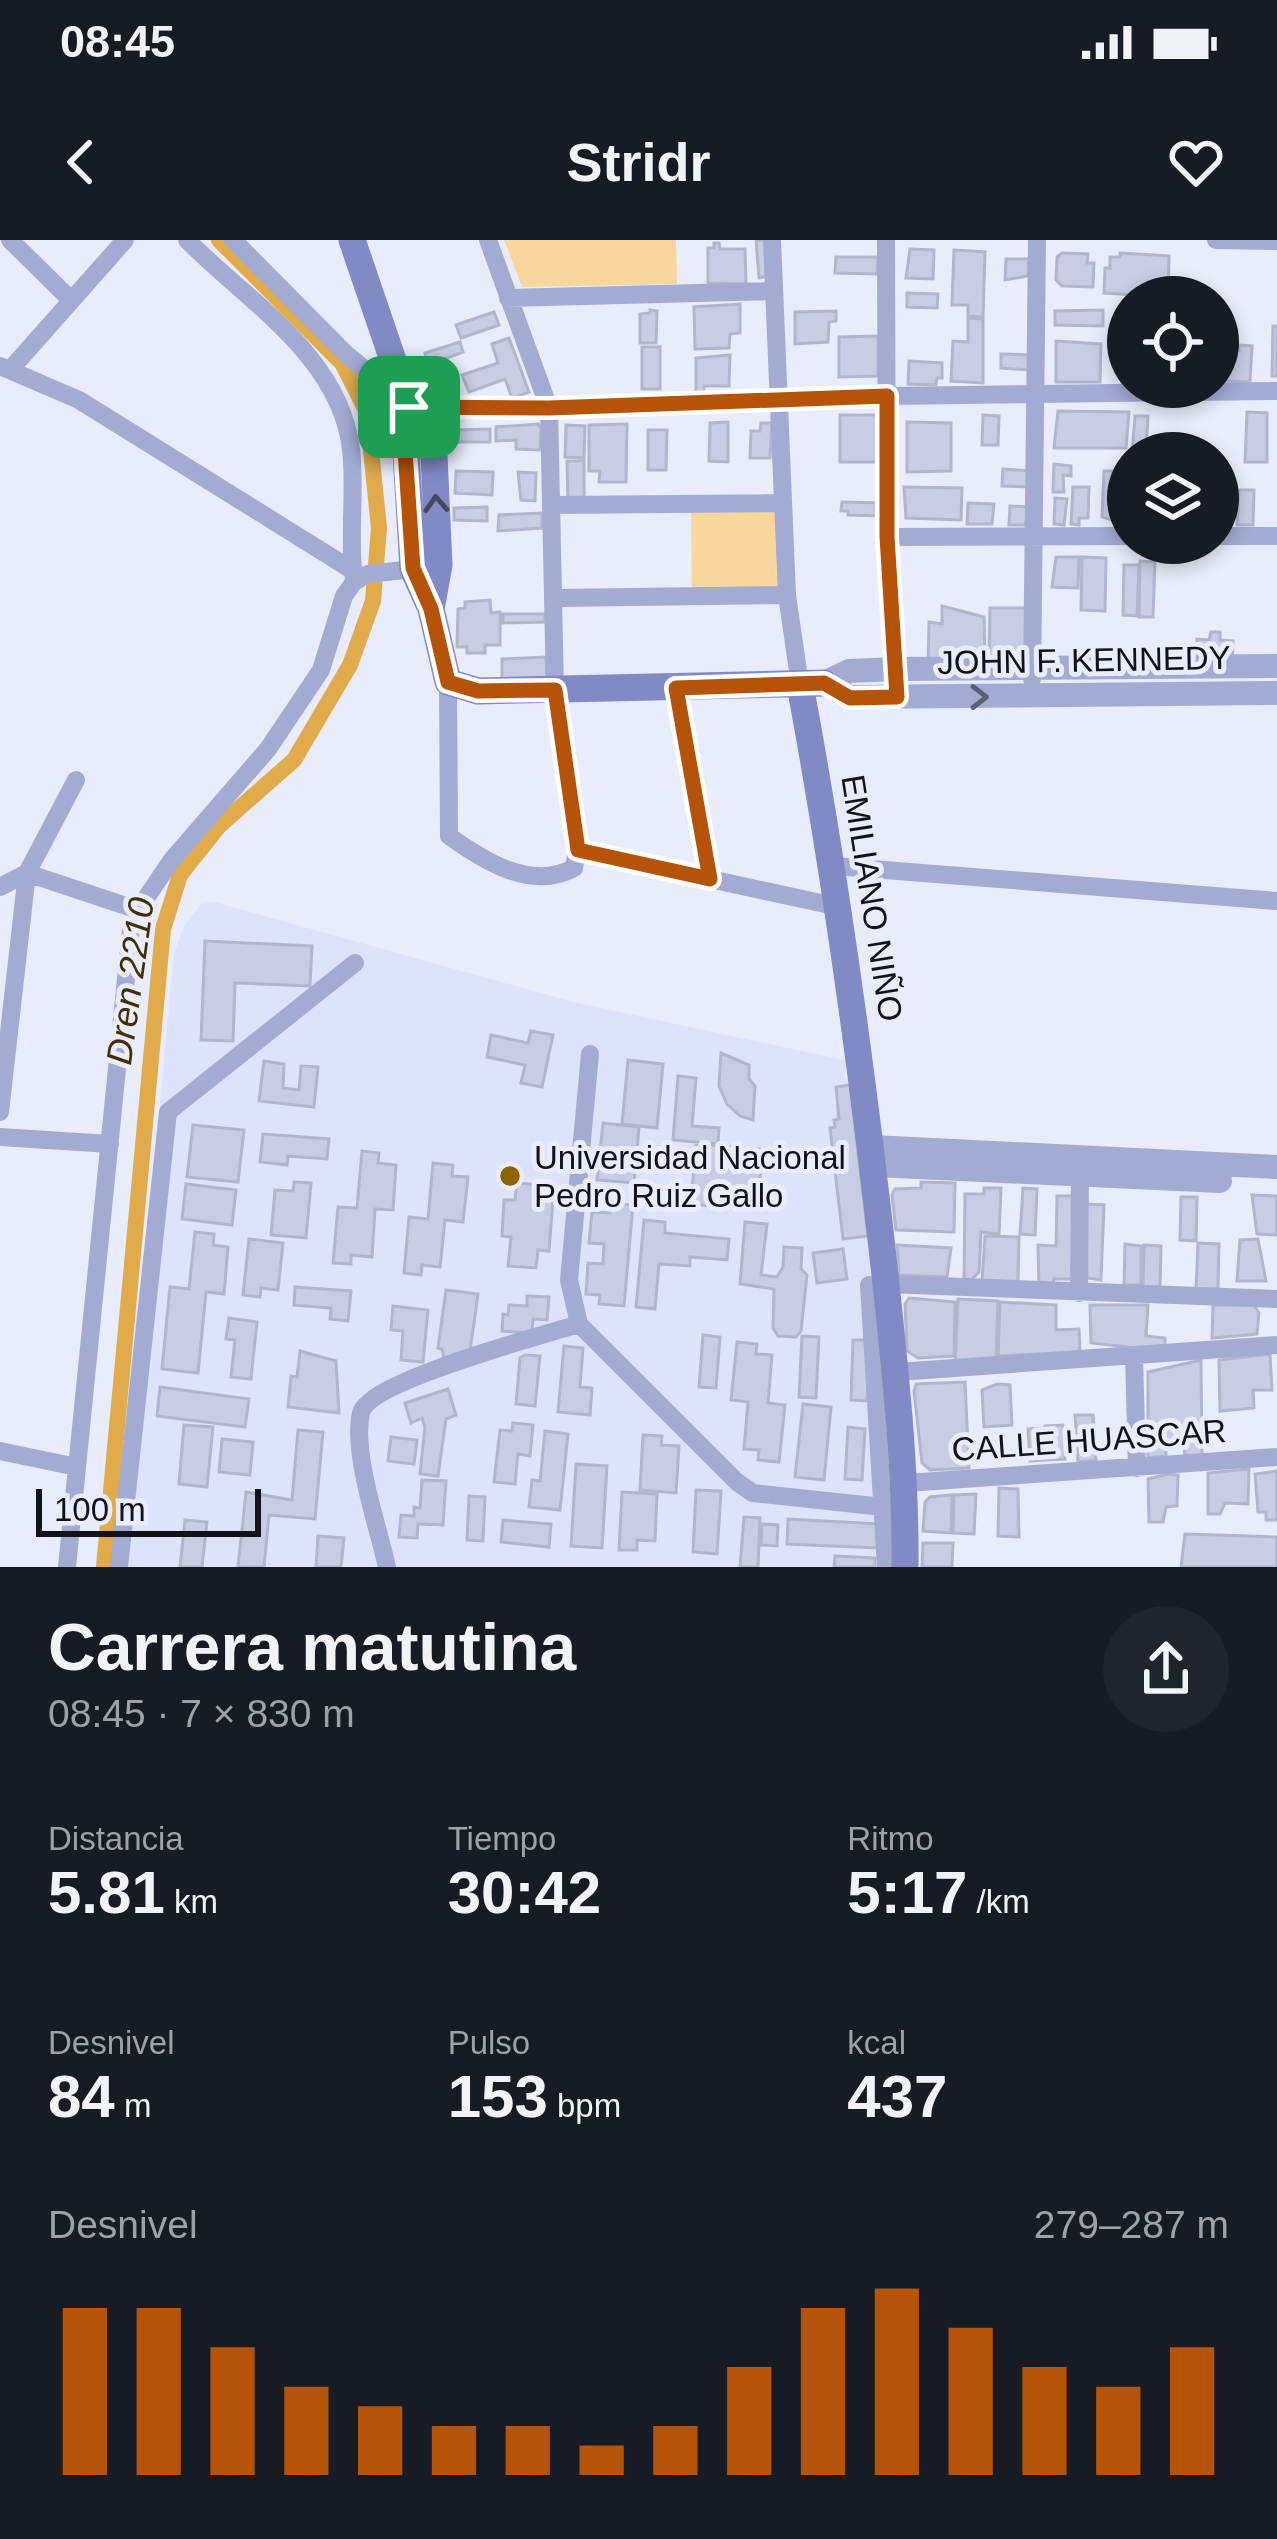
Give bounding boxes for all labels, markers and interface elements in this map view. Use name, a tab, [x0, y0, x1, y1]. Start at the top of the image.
text: 08:45	[60, 16, 175, 67]
icon: back	[48, 129, 114, 195]
icon: heart	[1163, 129, 1229, 195]
text: Stridr	[566, 132, 711, 192]
map controls	[1107, 276, 1239, 564]
button: locate	[1107, 276, 1239, 408]
pin	[358, 356, 460, 458]
icon: arrive	[376, 374, 442, 440]
button: layers	[1107, 432, 1239, 564]
one-way arrow	[423, 494, 449, 513]
street label: JOHN F. KENNEDY	[937, 639, 1231, 681]
one-way arrow	[971, 684, 989, 710]
street label: EMILIANO NIÑO	[834, 772, 910, 1024]
water label: Dren 2210	[98, 895, 162, 1067]
place label: Universidad Nacional Pedro Ruiz Gallo	[534, 1139, 846, 1214]
marker: Universidad Nacional Pedro Ruiz Gallo	[497, 1163, 523, 1189]
street label: CALLE HUASCAR	[950, 1412, 1228, 1468]
scale bar	[36, 1483, 261, 1536]
text: 100 m	[54, 1491, 146, 1528]
button: share	[1103, 1606, 1229, 1732]
text: Carrera matutina	[48, 1610, 576, 1684]
text: 08:45 · 7 × 830 m	[48, 1692, 355, 1735]
text: Distancia	[48, 1820, 184, 1857]
text: Tiempo	[448, 1820, 556, 1857]
text: Ritmo	[847, 1820, 934, 1857]
text: 5.81	[48, 1859, 165, 1926]
text: 30:42	[448, 1859, 601, 1926]
text: 5:17	[847, 1859, 967, 1926]
text: km	[165, 1883, 218, 1920]
text: /km	[967, 1883, 1030, 1920]
text: Desnivel	[48, 2024, 175, 2061]
text: Pulso	[448, 2024, 530, 2061]
text: kcal	[847, 2024, 906, 2061]
text: 84	[48, 2063, 115, 2130]
text: 153	[448, 2063, 548, 2130]
text: 437	[847, 2063, 947, 2130]
text: m	[115, 2087, 151, 2124]
text: bpm	[548, 2087, 621, 2124]
text: Desnivel	[48, 2203, 198, 2246]
text: 279–287 m	[1034, 2203, 1229, 2246]

